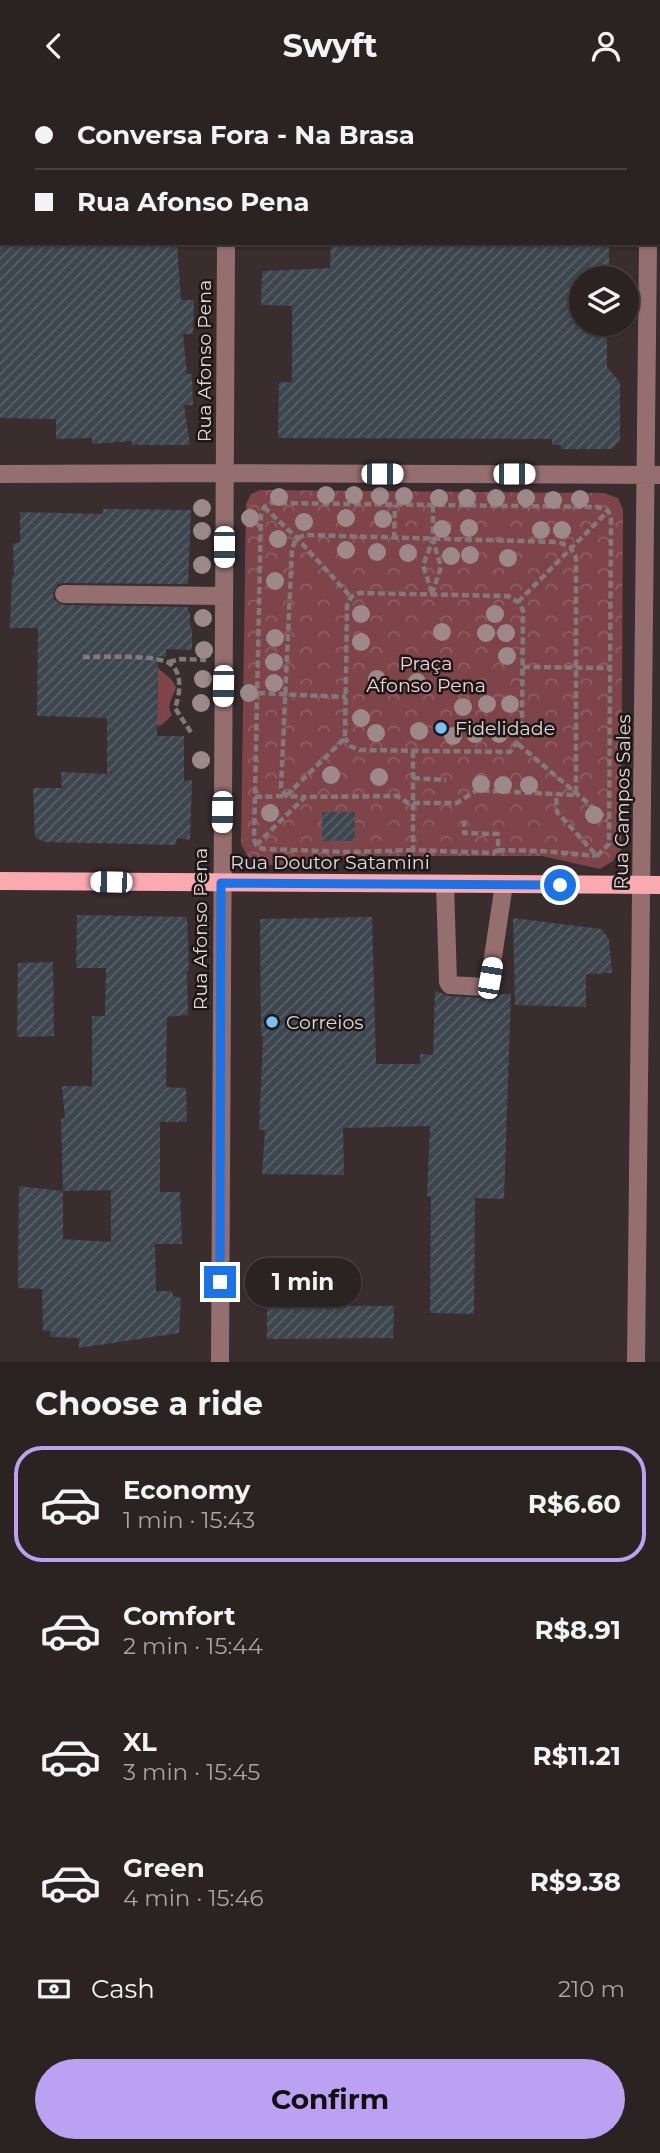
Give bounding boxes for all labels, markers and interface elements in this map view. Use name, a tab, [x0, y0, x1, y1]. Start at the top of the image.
text: Swyft	[282, 26, 378, 65]
icon: back	[35, 27, 73, 65]
icon: person	[587, 27, 625, 65]
text: Conversa Fora - Na Brasa	[77, 119, 415, 151]
text: Rua Afonso Pena	[77, 186, 310, 218]
map controls	[569, 266, 639, 336]
button: layers	[569, 266, 639, 336]
street label: Rua Afonso Pena	[193, 280, 216, 442]
car	[362, 464, 404, 485]
car	[494, 464, 536, 485]
car	[214, 526, 235, 568]
park label: Praça Afonso Pena	[366, 652, 486, 697]
car	[213, 665, 234, 707]
street label: Rua Campos Sales	[609, 714, 636, 890]
place label: Fidelidade	[455, 717, 555, 740]
marker: Fidelidade	[433, 720, 449, 736]
car	[212, 791, 233, 833]
street label: Rua Afonso Pena	[189, 848, 212, 1010]
street label: Rua Doutor Satamini	[230, 851, 430, 874]
route start	[544, 869, 576, 901]
car	[90, 871, 133, 893]
car	[477, 955, 504, 1001]
place label: Correios	[286, 1011, 364, 1034]
marker: Correios	[264, 1014, 280, 1030]
callout: 1 min	[244, 1257, 360, 1307]
route end	[204, 1266, 236, 1298]
text: 1 min	[272, 1268, 334, 1296]
text: Choose a ride	[35, 1384, 263, 1423]
icon: car	[39, 1473, 102, 1536]
text: Economy	[123, 1474, 250, 1506]
text: R$6.60	[528, 1488, 621, 1520]
text: 1 min · 15:43	[123, 1506, 255, 1534]
icon: car	[39, 1599, 102, 1662]
text: Comfort	[123, 1600, 235, 1632]
text: R$8.91	[534, 1614, 621, 1646]
text: 2 min · 15:44	[123, 1632, 263, 1660]
icon: car	[39, 1725, 102, 1788]
text: XL	[123, 1726, 157, 1758]
text: R$11.21	[533, 1740, 621, 1772]
text: 3 min · 15:45	[123, 1758, 260, 1786]
icon: car	[39, 1851, 102, 1914]
text: Green	[123, 1852, 205, 1884]
text: R$9.38	[530, 1866, 621, 1898]
text: 4 min · 15:46	[123, 1884, 264, 1912]
icon: cash	[35, 1970, 73, 2008]
text: Cash	[91, 1973, 155, 2005]
text: 210 m	[558, 1975, 625, 2003]
button: Confirm	[35, 2059, 625, 2139]

